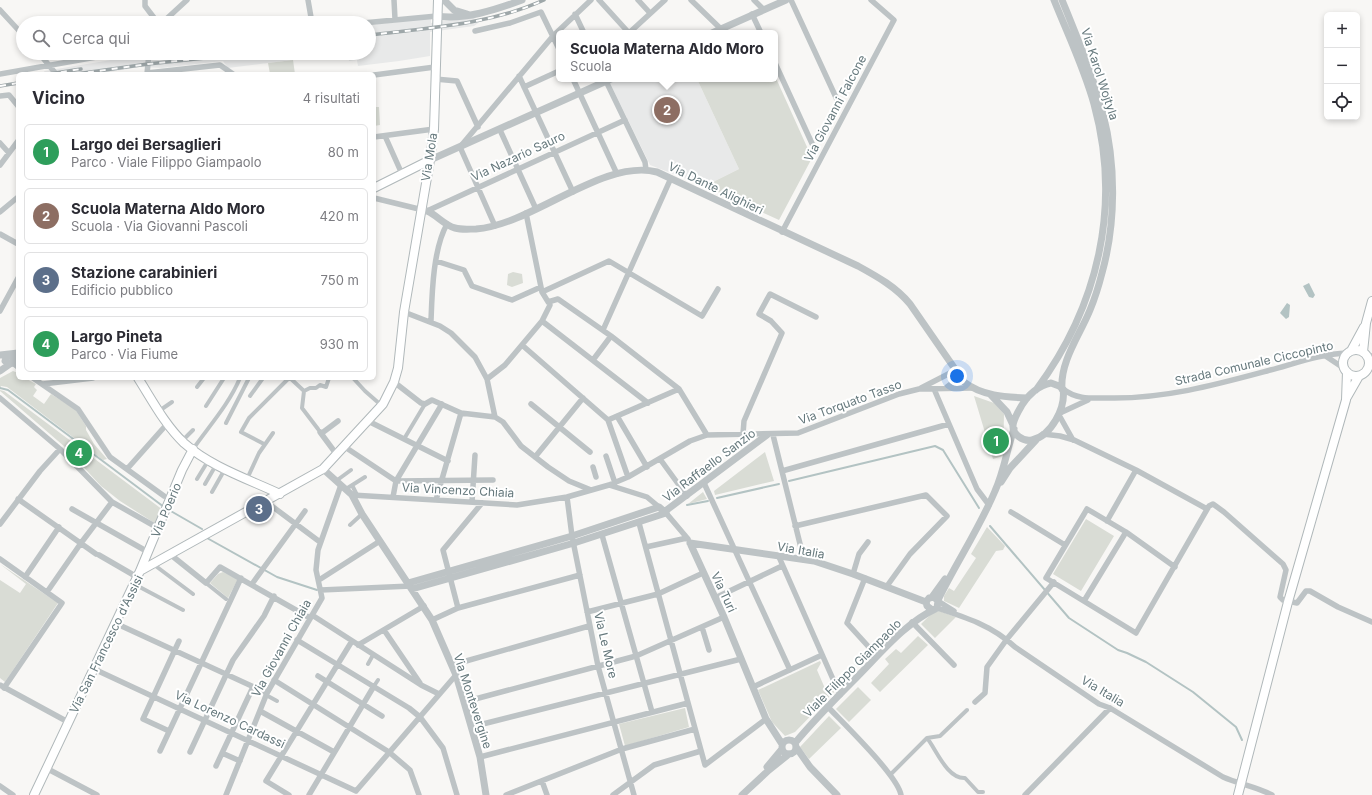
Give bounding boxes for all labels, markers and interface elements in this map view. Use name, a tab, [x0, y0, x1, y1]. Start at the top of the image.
map controls	[1324, 12, 1360, 120]
button: +	[1324, 12, 1360, 48]
search box	[16, 16, 376, 60]
street label: Via Karol Wojtyla	[1078, 26, 1122, 122]
icon: search	[30, 27, 52, 49]
text: Cerca qui	[62, 29, 130, 48]
popup	[556, 30, 778, 82]
text: Scuola Materna Aldo Moro	[570, 39, 764, 58]
button: −	[1324, 48, 1360, 84]
street label: Via Giovanni Falcone	[801, 52, 869, 164]
text: Scuola	[570, 58, 612, 74]
button: locate	[1324, 84, 1360, 120]
text: Vicino	[32, 88, 85, 108]
text: 4 risultati	[303, 90, 360, 106]
pin: 2	[654, 95, 680, 125]
street label: Via Nazario Sauro	[469, 128, 567, 184]
street label: Via Mola	[418, 132, 440, 182]
text: Largo dei Bersaglieri	[71, 135, 221, 154]
text: 1	[43, 144, 49, 160]
text: 80 m	[328, 144, 359, 160]
text: Parco · Viale Filippo Giampaolo	[71, 154, 262, 170]
street label: Via Dante Alighieri	[666, 158, 766, 218]
text: Scuola Materna Aldo Moro	[71, 199, 265, 218]
text: 2	[42, 208, 50, 224]
text: 420 m	[319, 208, 359, 224]
text: Scuola · Via Giovanni Pascoli	[71, 218, 248, 234]
text: Stazione carabinieri	[71, 263, 217, 282]
text: 3	[42, 272, 50, 288]
text: 750 m	[321, 272, 359, 288]
text: Edificio pubblico	[71, 282, 173, 298]
text: Largo Pineta	[71, 327, 163, 346]
text: 4	[42, 336, 50, 352]
text: 930 m	[320, 336, 359, 352]
street label: Strada Comunale Ciccopinto	[1173, 337, 1335, 389]
text: Parco · Via Fiume	[71, 346, 178, 362]
your location	[947, 366, 967, 386]
street label: Via Torquato Tasso	[796, 376, 904, 428]
street label: Via Raffaello Sanzio	[660, 425, 758, 505]
pin: 1	[983, 426, 1009, 456]
pin: 4	[66, 438, 92, 468]
street label: Via Poerio	[148, 480, 184, 540]
street label: Via Vincenzo Chiaia	[401, 480, 515, 500]
pin: 3	[246, 494, 272, 524]
street label: Via Italia	[776, 538, 826, 562]
street label: Via Turi	[708, 569, 740, 615]
street label: Via San Francesco d'Assisi	[66, 572, 146, 716]
street label: Via Giovanni Chiaia	[248, 597, 314, 699]
street label: Via Le More	[591, 610, 621, 680]
street label: Viale Filippo Giampaolo	[800, 616, 904, 720]
street label: Via Montevergine	[451, 652, 495, 750]
street label: Via Italia	[1079, 672, 1127, 710]
street label: Via Lorenzo Cardassi	[172, 687, 288, 751]

